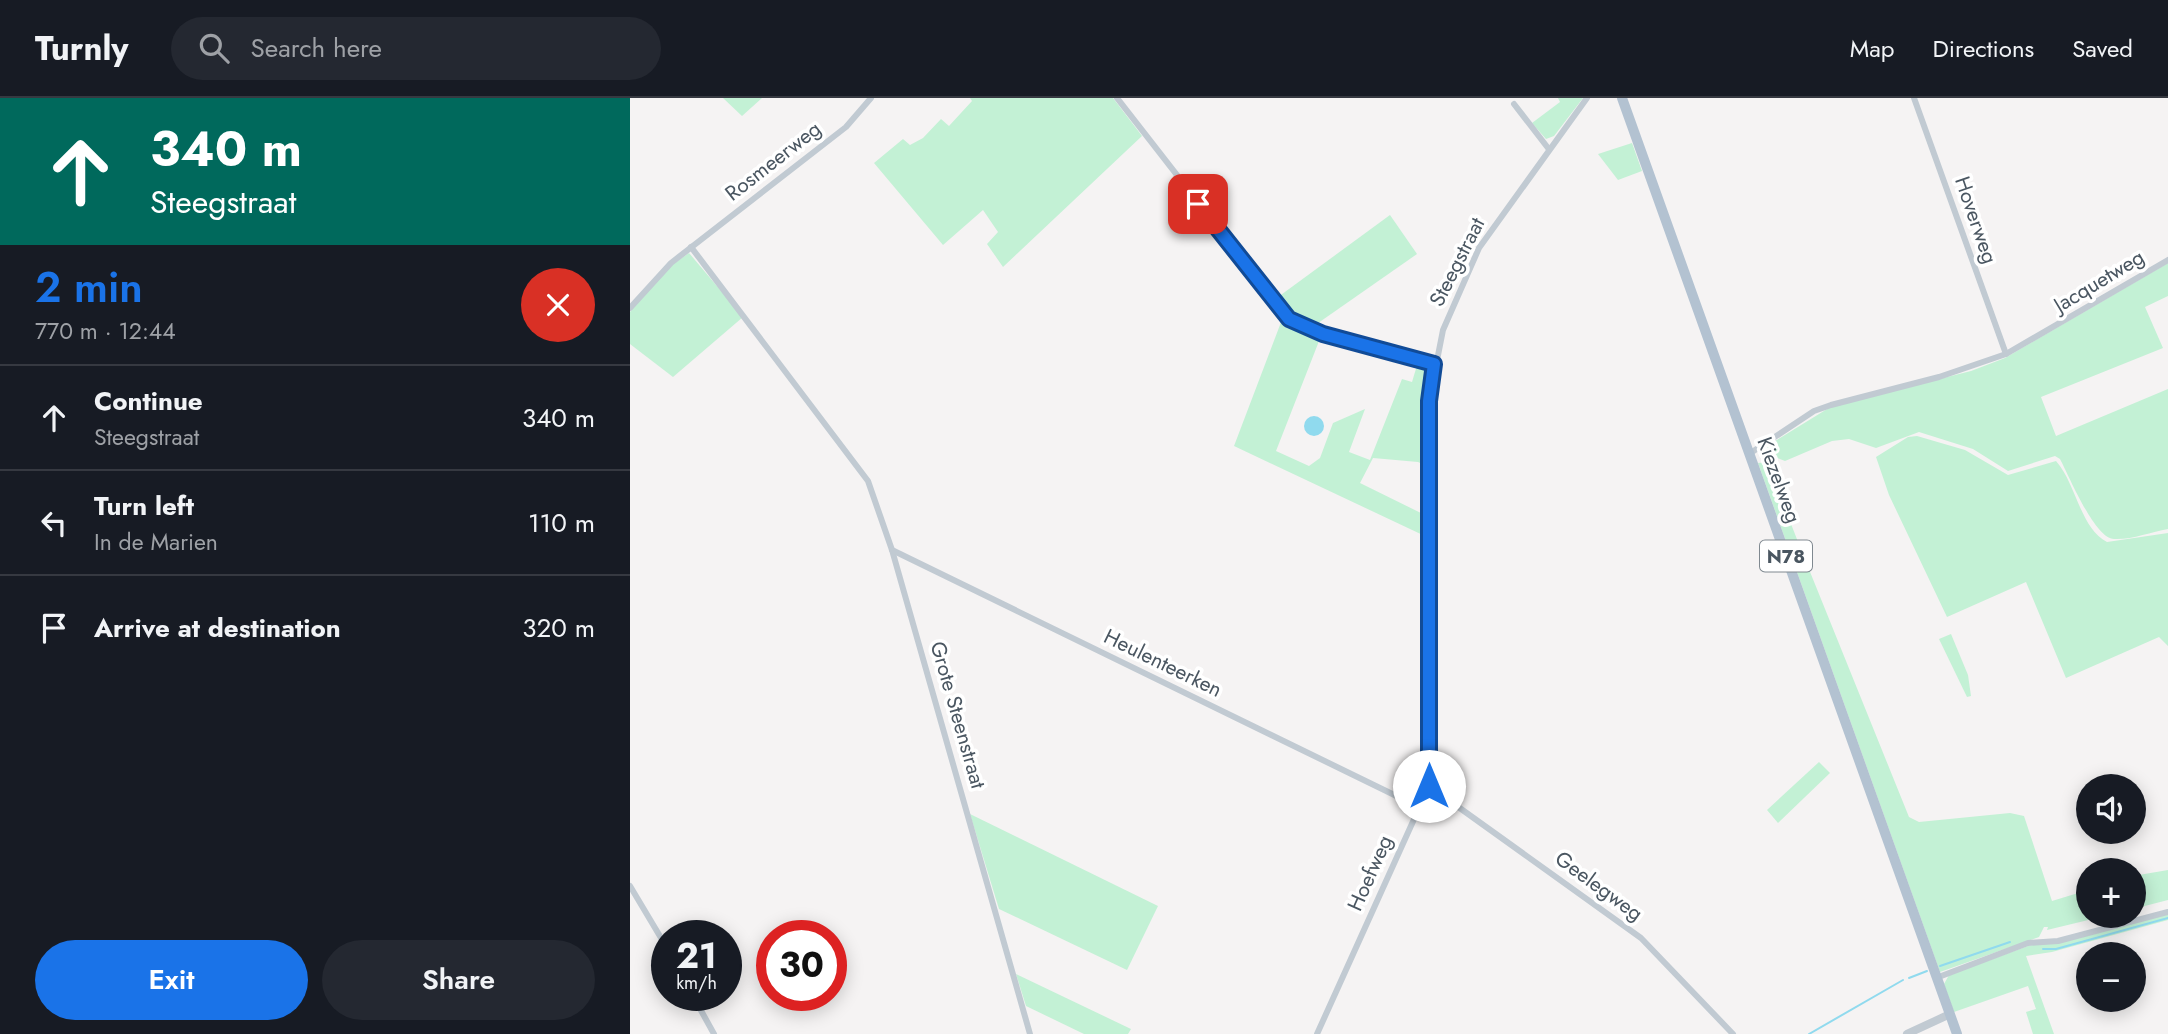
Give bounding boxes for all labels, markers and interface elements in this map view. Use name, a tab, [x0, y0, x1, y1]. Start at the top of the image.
search box	[171, 17, 661, 80]
text: Turnly	[35, 25, 129, 72]
icon: search	[195, 29, 233, 67]
text: Search here	[251, 29, 382, 67]
text: Map	[1850, 31, 1895, 66]
text: Directions	[1933, 31, 2034, 66]
text: Saved	[2072, 31, 2133, 66]
text: 340 m	[150, 114, 302, 184]
street label: Rosmeerweg	[719, 114, 827, 208]
icon: ahead	[35, 126, 126, 217]
street label: Hoverweg	[1947, 172, 2005, 268]
pin	[1168, 174, 1228, 234]
text: Steegstraat	[150, 179, 296, 225]
icon: arrive	[1179, 185, 1217, 223]
street label: Steegstraat	[1422, 212, 1492, 312]
street label: Jacquetweg	[2046, 242, 2150, 321]
text: 2 min	[35, 257, 143, 318]
button: close	[521, 268, 595, 342]
text: 770 m · 12:44	[35, 314, 176, 348]
text: Continue	[94, 382, 203, 420]
icon: ahead	[35, 399, 73, 437]
text: 340 m	[522, 399, 595, 437]
text: Steegstraat	[94, 420, 199, 454]
street label: Kiezelweg	[1750, 433, 1808, 527]
text: Turn left	[94, 487, 194, 525]
icon: left	[35, 504, 73, 542]
text: 110 m	[528, 504, 595, 542]
text: In de Marien	[94, 525, 218, 559]
road number: N78	[1760, 540, 1812, 572]
icon: arrive	[35, 609, 73, 647]
text: Arrive at destination	[94, 609, 341, 647]
text: 320 m	[522, 609, 595, 647]
street label: Heulenteerken	[1099, 621, 1227, 705]
street label: Grote Steenstraat	[923, 638, 993, 792]
position arrow	[1392, 749, 1466, 823]
map controls	[2076, 774, 2146, 1012]
button: sound	[2076, 774, 2146, 844]
street label: Hoefweg	[1340, 830, 1400, 916]
street label: Geelegweg	[1549, 844, 1649, 928]
button: +	[2076, 858, 2146, 928]
speed limit sign: 30	[756, 920, 847, 1011]
text: 21	[676, 931, 717, 981]
button: Exit	[35, 940, 308, 1020]
button: Share	[322, 940, 595, 1020]
button: −	[2076, 942, 2146, 1012]
text: km/h	[676, 970, 717, 996]

